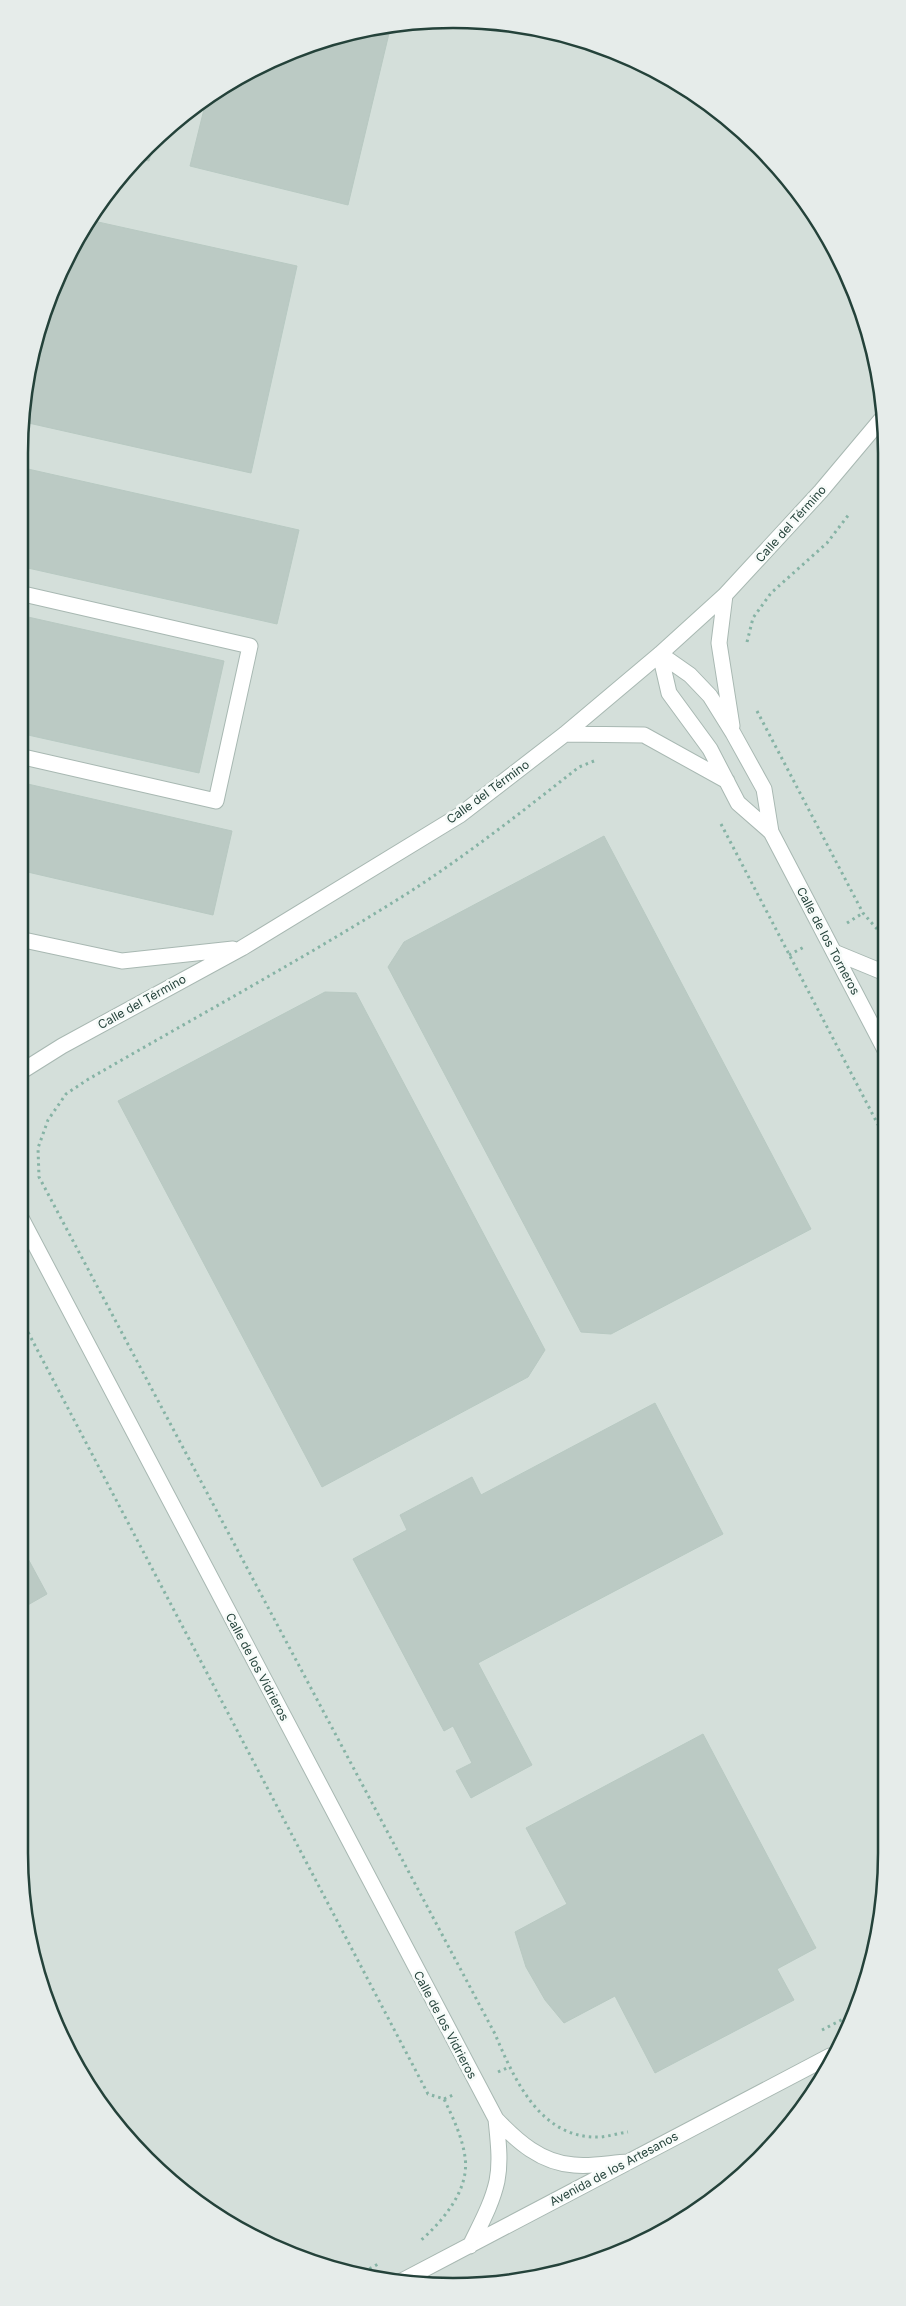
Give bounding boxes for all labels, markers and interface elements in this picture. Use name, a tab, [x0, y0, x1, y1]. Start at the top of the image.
street label: Calle del Término	[752, 482, 829, 565]
street label: Calle del Término	[443, 757, 532, 827]
street label: Calle de los Torneros	[794, 884, 863, 997]
street label: Calle del Término	[95, 971, 188, 1032]
street label: Calle de los Vidrieros	[223, 1610, 292, 1723]
street label: Calle de los Vidrieros	[411, 1968, 480, 2081]
street label: Avenida de los Artesanos	[547, 2128, 681, 2209]

